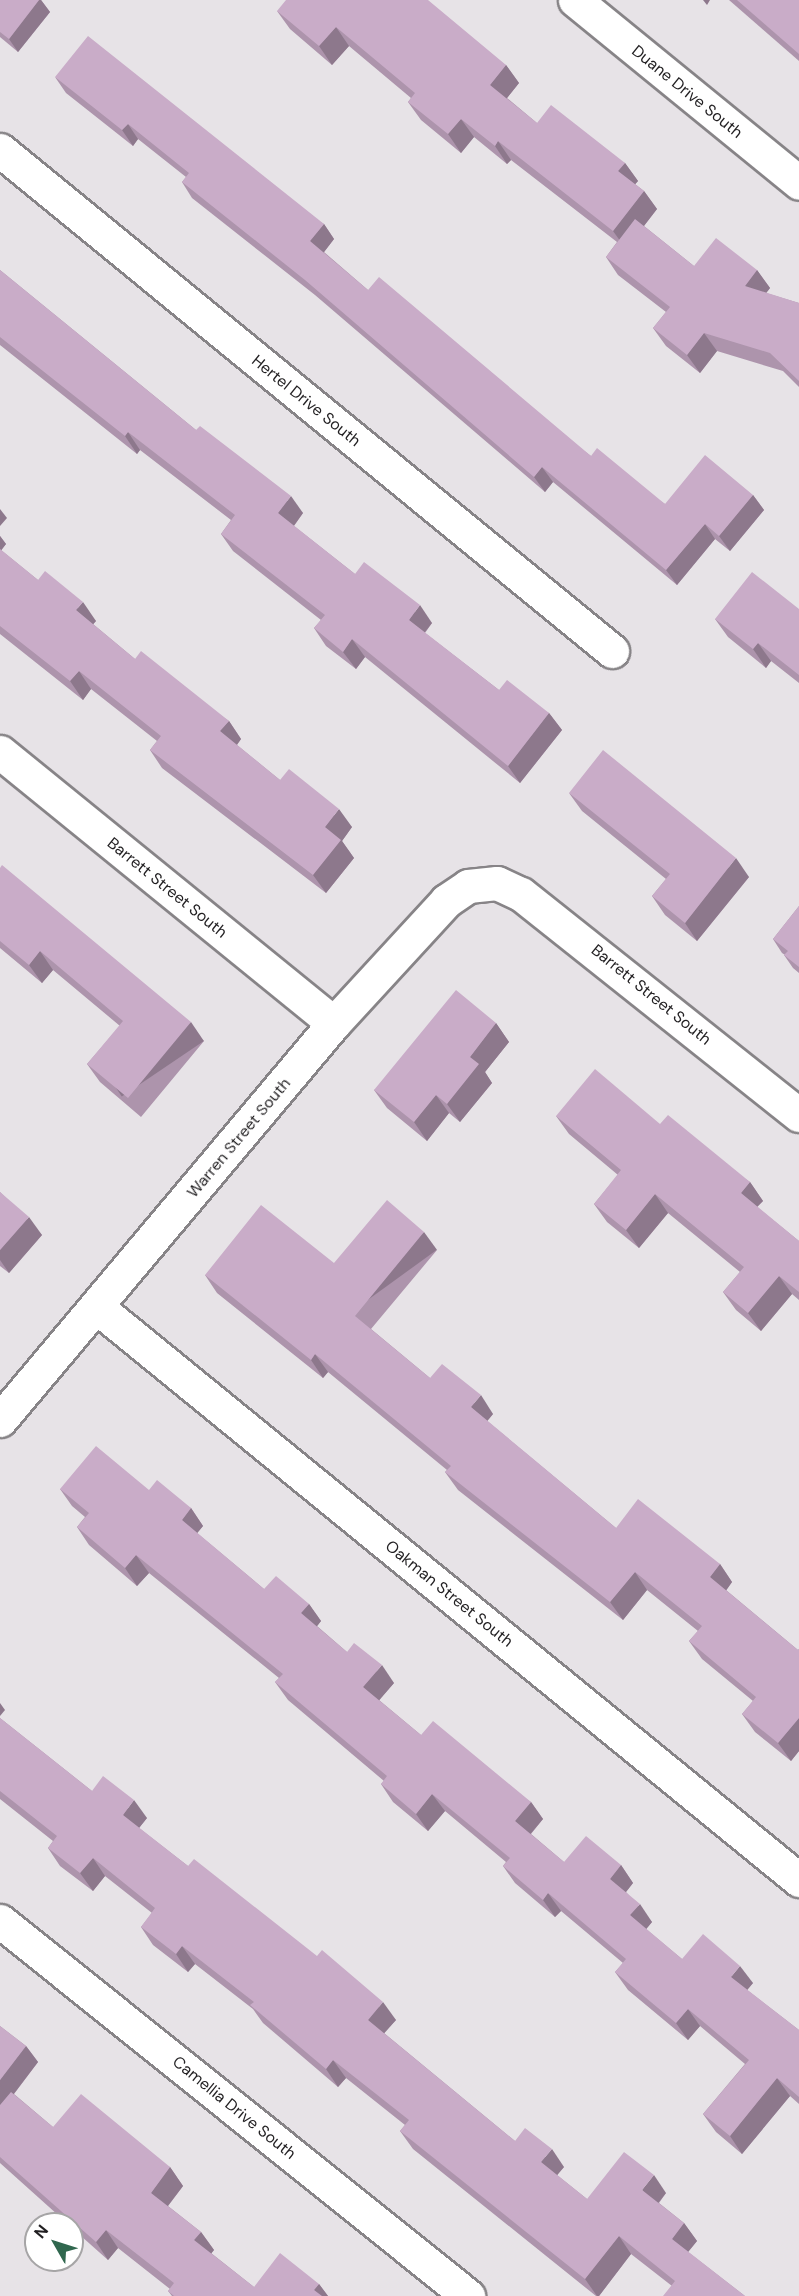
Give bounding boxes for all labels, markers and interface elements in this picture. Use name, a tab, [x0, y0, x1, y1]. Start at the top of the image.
street label: Duane Drive South	[628, 41, 746, 143]
street label: Hertel Drive South	[248, 351, 364, 451]
street label: Barrett Street South	[103, 834, 231, 942]
street label: Barrett Street South	[587, 941, 715, 1049]
street label: Warren Street South	[183, 1074, 295, 1202]
street label: Oakman Street South	[381, 1537, 517, 1651]
street label: Camellia Drive South	[169, 2052, 299, 2164]
north arrow	[24, 2212, 84, 2272]
text: N	[29, 2220, 53, 2243]

